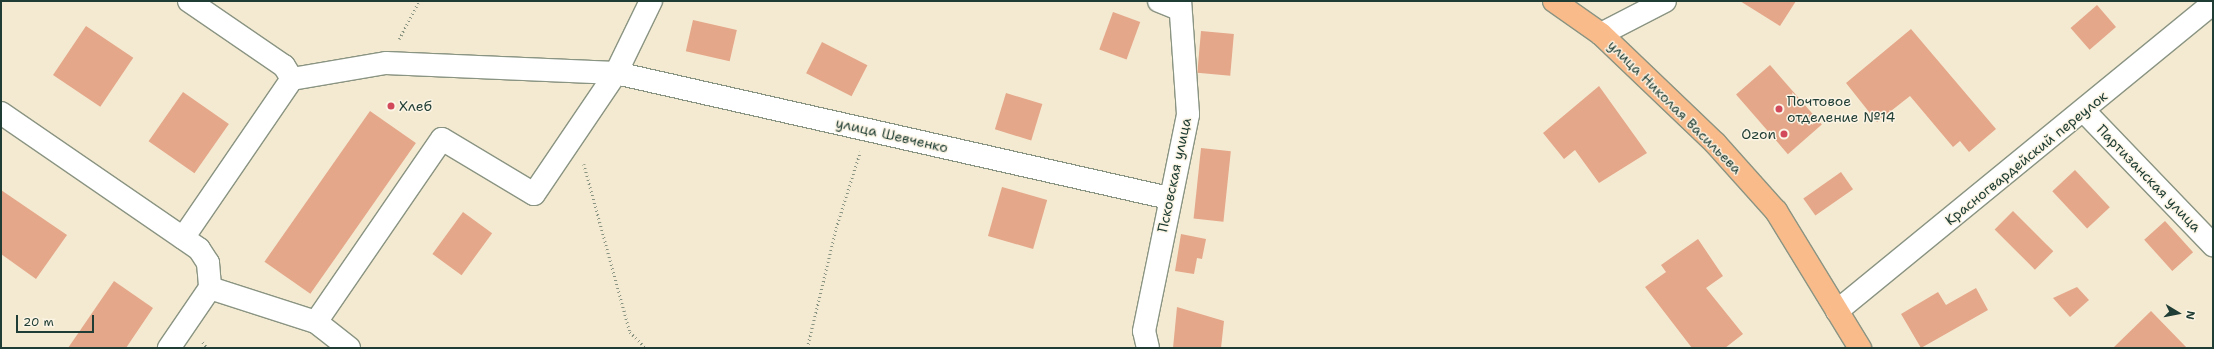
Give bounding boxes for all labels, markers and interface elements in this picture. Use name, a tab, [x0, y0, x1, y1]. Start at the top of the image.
street label: улица Николая Васильева	[1605, 37, 1745, 177]
street label: Красногвардейский переулок	[1942, 87, 2110, 229]
place label: Почтовое отделение №14	[1787, 93, 1895, 126]
place label: Хлеб	[399, 98, 432, 114]
marker: Хлеб	[386, 101, 396, 111]
marker: Почтовое отделение №14	[1774, 104, 1784, 114]
street label: улица Шевченко	[834, 114, 950, 156]
street label: Псковская улица	[1154, 116, 1194, 234]
street label: Партизанская улица	[2093, 121, 2205, 235]
place label: Ozon	[1741, 126, 1776, 142]
marker: Ozon	[1779, 129, 1789, 139]
north arrow	[2158, 293, 2198, 333]
scale bar	[18, 307, 96, 333]
text: N	[2182, 310, 2198, 321]
text: 20 m	[23, 314, 54, 330]

